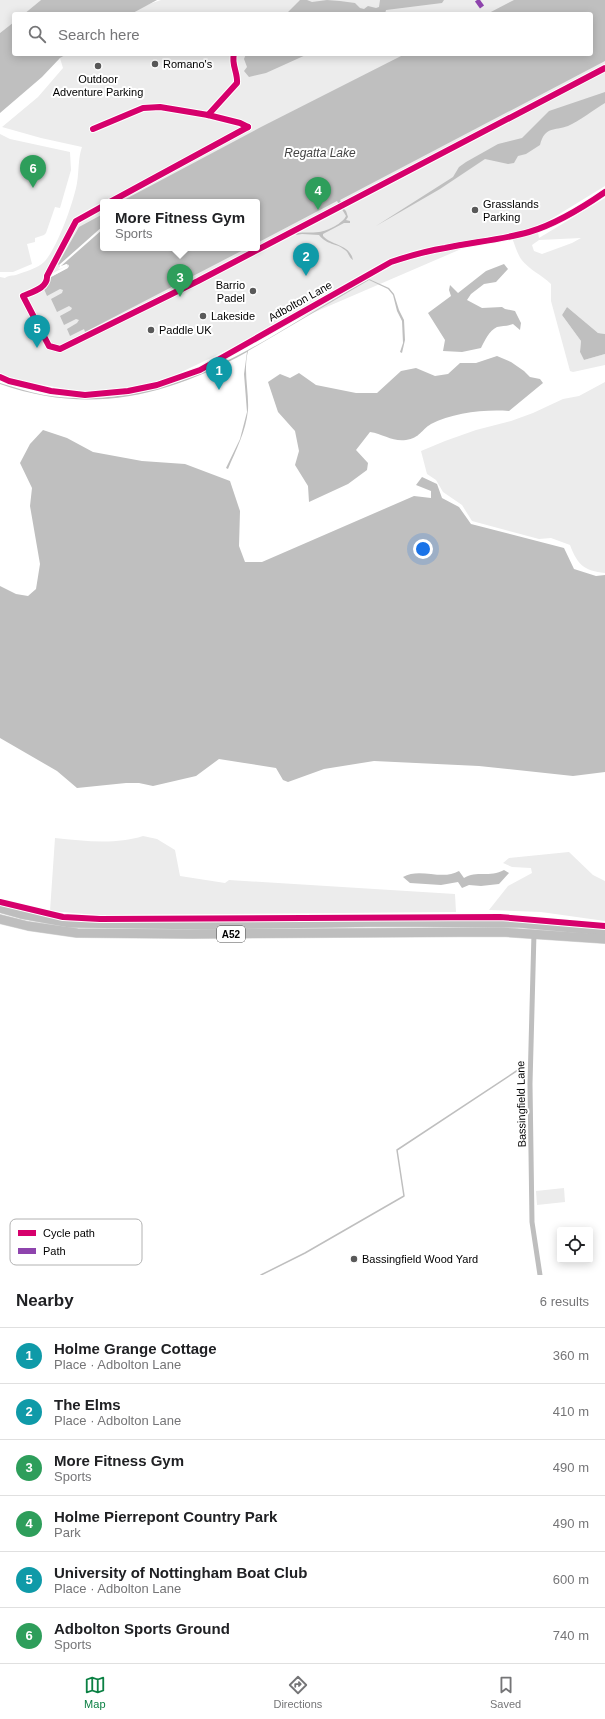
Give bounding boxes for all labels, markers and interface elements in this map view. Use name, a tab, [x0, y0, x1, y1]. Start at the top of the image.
search box	[12, 12, 593, 56]
icon: search	[26, 23, 48, 45]
text: Search here	[58, 26, 140, 43]
place label: Romano's	[163, 58, 213, 70]
marker: Romano's	[150, 59, 160, 69]
marker: Outdoor Adventure Parking	[93, 61, 103, 71]
place label: Outdoor Adventure Parking	[53, 73, 143, 98]
water label: Regatta Lake	[284, 146, 356, 160]
pin: 6	[20, 155, 46, 188]
pin: 4	[305, 177, 331, 210]
place label: Grasslands Parking	[483, 198, 539, 223]
popup	[100, 199, 260, 251]
marker: Grasslands Parking	[470, 205, 480, 215]
text: More Fitness Gym	[115, 209, 245, 226]
text: Sports	[115, 226, 153, 241]
pin: 2	[293, 243, 319, 276]
pin: 3	[167, 264, 193, 297]
place label: Barrio Padel	[216, 279, 245, 304]
street label: Adbolton Lane	[266, 279, 334, 323]
marker: Barrio Padel	[248, 286, 258, 296]
place label: Lakeside	[211, 310, 255, 322]
marker: Lakeside	[198, 311, 208, 321]
pin: 5	[24, 315, 50, 348]
place label: Paddle UK	[159, 324, 212, 336]
marker: Paddle UK	[146, 325, 156, 335]
pin: 1	[206, 357, 232, 390]
your location	[413, 539, 433, 559]
road number: A52	[217, 926, 245, 942]
street label: Bassingfield Lane	[514, 1060, 528, 1148]
legend	[10, 1219, 142, 1265]
text: Cycle path	[43, 1227, 95, 1239]
map controls	[557, 1227, 593, 1263]
button: locate	[557, 1227, 593, 1263]
text: Path	[43, 1245, 66, 1257]
place label: Bassingfield Wood Yard	[362, 1253, 478, 1265]
marker: Bassingfield Wood Yard	[349, 1254, 359, 1264]
text: Nearby	[16, 1291, 74, 1310]
text: 6 results	[540, 1294, 589, 1309]
text: Holme Grange Cottage	[54, 1340, 217, 1357]
text: 1	[25, 1348, 33, 1363]
text: 360 m	[553, 1348, 589, 1363]
text: Place · Adbolton Lane	[54, 1357, 181, 1372]
text: The Elms	[54, 1396, 121, 1413]
text: 2	[25, 1404, 33, 1419]
text: 410 m	[553, 1404, 589, 1419]
text: Place · Adbolton Lane	[54, 1413, 181, 1428]
text: More Fitness Gym	[54, 1452, 184, 1469]
text: 3	[25, 1460, 33, 1475]
text: 490 m	[553, 1460, 589, 1475]
text: Sports	[54, 1469, 92, 1484]
text: Holme Pierrepont Country Park	[54, 1508, 277, 1525]
text: 4	[25, 1516, 33, 1531]
text: 490 m	[553, 1516, 589, 1531]
text: Park	[54, 1525, 81, 1540]
text: University of Nottingham Boat Club	[54, 1564, 307, 1581]
text: 5	[25, 1572, 33, 1587]
text: 600 m	[553, 1572, 589, 1587]
text: Place · Adbolton Lane	[54, 1581, 181, 1596]
text: Adbolton Sports Ground	[54, 1620, 230, 1637]
text: 6	[25, 1628, 33, 1643]
text: 740 m	[553, 1628, 589, 1643]
text: Sports	[54, 1637, 92, 1652]
tab: Map	[84, 1674, 106, 1710]
tab: Directions	[273, 1674, 322, 1710]
tab: Saved	[490, 1674, 521, 1710]

